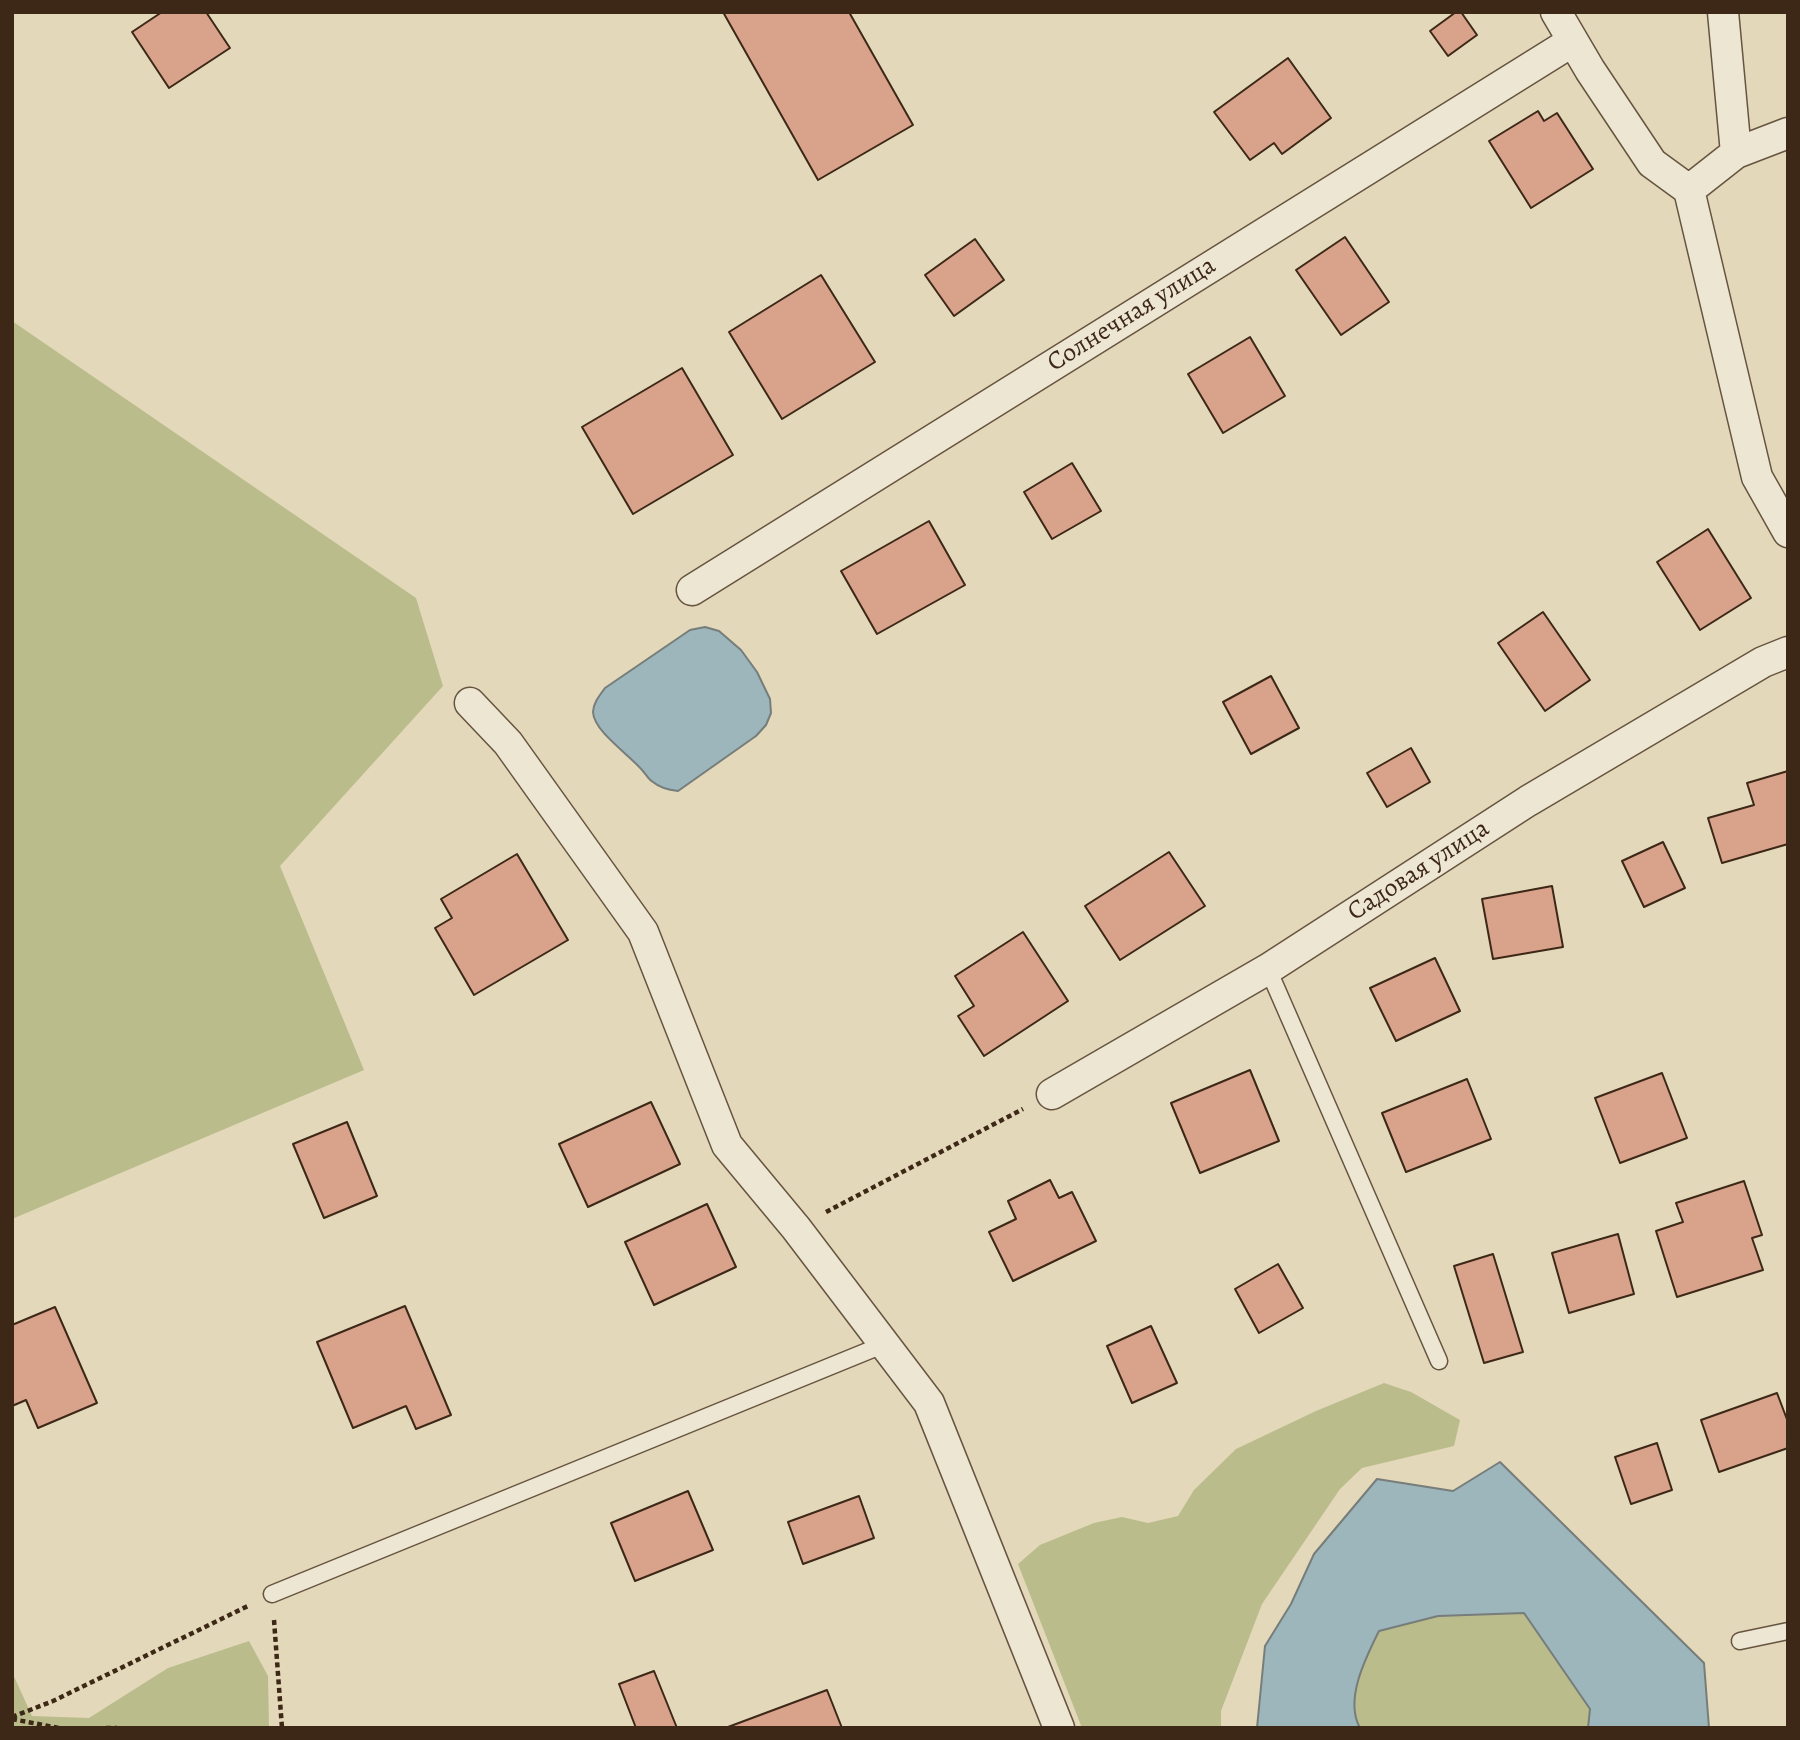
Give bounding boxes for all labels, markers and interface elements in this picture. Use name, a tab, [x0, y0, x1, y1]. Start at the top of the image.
street label: Солнечная улица	[1042, 251, 1222, 379]
street label: Садовая улица	[1342, 814, 1496, 928]

